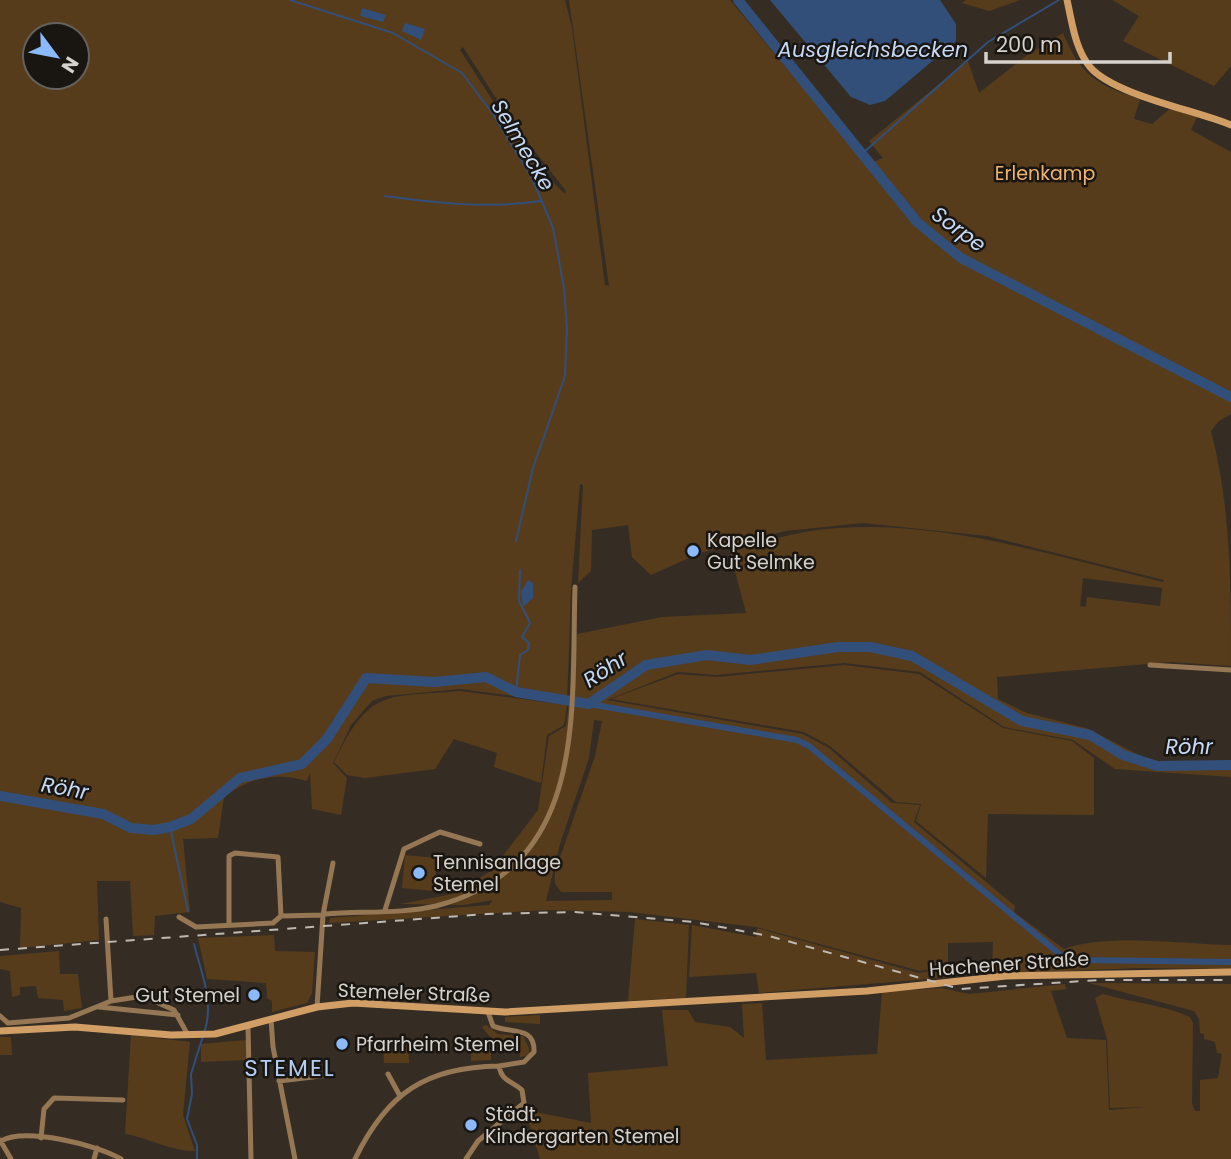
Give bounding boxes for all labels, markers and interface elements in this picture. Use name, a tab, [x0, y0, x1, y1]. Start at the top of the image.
north arrow	[21, 21, 91, 91]
scale bar	[986, 21, 1170, 65]
text: 200 m	[996, 30, 1062, 59]
water label: Ausgleichsbecken	[777, 35, 968, 64]
text: N	[55, 52, 85, 78]
water label: Selmecke	[484, 94, 562, 196]
park label: Erlenkamp	[995, 160, 1095, 187]
water label: Sorpe	[926, 199, 992, 259]
place label: Kapelle Gut Selmke	[707, 527, 815, 576]
marker: Kapelle Gut Selmke	[685, 543, 701, 559]
water label: Röhr	[577, 643, 634, 694]
water label: Röhr	[1165, 732, 1214, 761]
water label: Röhr	[39, 770, 92, 807]
place label: Tennisanlage Stemel	[433, 849, 561, 898]
marker: Tennisanlage Stemel	[411, 865, 427, 881]
street label: Hachener Straße	[928, 945, 1090, 983]
street label: Stemeler Straße	[337, 977, 491, 1009]
place label: Gut Stemel	[135, 982, 240, 1009]
marker: Gut Stemel	[246, 987, 262, 1003]
place label: Pfarrheim Stemel	[356, 1031, 519, 1058]
marker: Pfarrheim Stemel	[334, 1036, 350, 1052]
district label: STEMEL	[244, 1052, 336, 1084]
place label: Städt. Kindergarten Stemel	[485, 1101, 680, 1150]
marker: Städt. Kindergarten Stemel	[463, 1117, 479, 1133]

